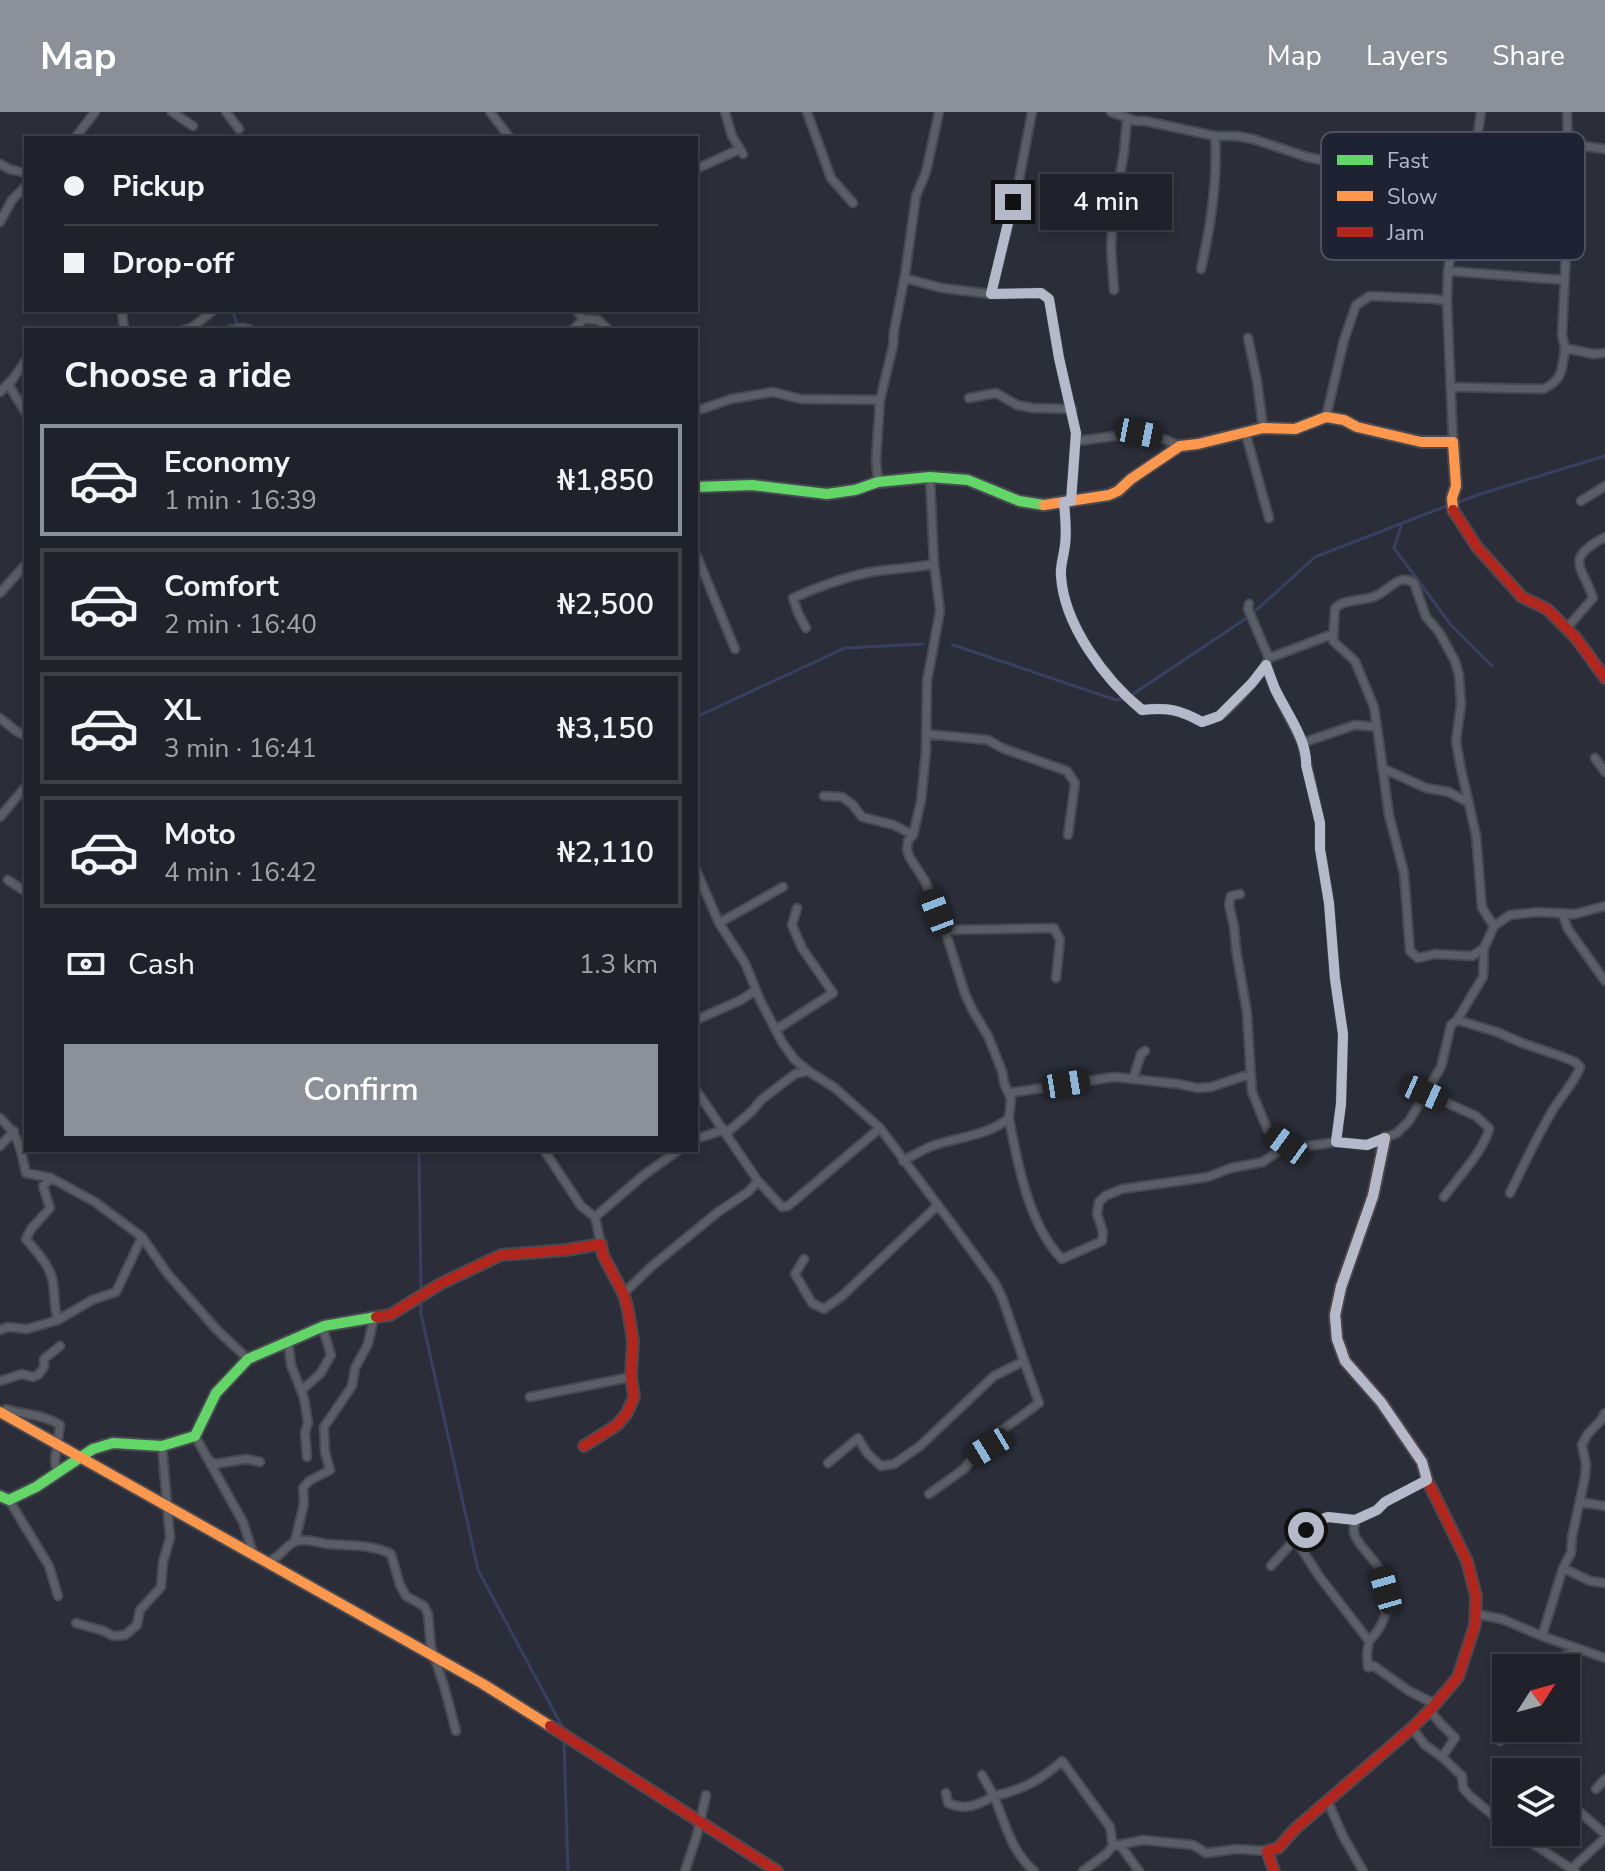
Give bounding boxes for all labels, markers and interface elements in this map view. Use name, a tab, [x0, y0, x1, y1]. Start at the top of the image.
text: Map	[40, 31, 117, 82]
text: Map	[1267, 37, 1322, 75]
text: Layers	[1366, 37, 1448, 75]
text: Share	[1492, 37, 1565, 75]
legend	[1321, 132, 1585, 260]
text: Fast	[1387, 146, 1429, 176]
text: Pickup	[112, 166, 205, 207]
callout: 4 min	[1041, 174, 1173, 230]
text: Slow	[1387, 182, 1438, 212]
route end	[995, 184, 1031, 220]
text: 4 min	[1073, 184, 1139, 219]
text: Jam	[1386, 218, 1425, 248]
text: Drop-off	[112, 243, 234, 284]
text: Choose a ride	[64, 351, 292, 400]
car	[1113, 417, 1165, 449]
text: Economy	[164, 442, 290, 483]
icon: car	[68, 444, 140, 516]
text: ₦1,850	[557, 460, 654, 501]
text: 1 min · 16:39	[164, 483, 317, 518]
text: Comfort	[164, 566, 279, 607]
icon: car	[68, 568, 140, 640]
text: ₦2,500	[557, 584, 654, 625]
text: 2 min · 16:40	[164, 607, 317, 642]
text: XL	[164, 690, 201, 731]
icon: car	[68, 692, 140, 764]
text: ₦3,150	[557, 708, 654, 749]
text: 3 min · 16:41	[164, 731, 317, 766]
text: Moto	[164, 814, 236, 855]
icon: car	[68, 816, 140, 888]
text: ₦2,110	[557, 832, 654, 873]
text: 4 min · 16:42	[164, 855, 317, 890]
car	[917, 885, 957, 939]
icon: cash	[64, 942, 108, 986]
text: Cash	[128, 944, 195, 985]
text: 1.3 km	[579, 947, 658, 982]
button: Confirm	[64, 1044, 658, 1136]
car	[1040, 1068, 1092, 1100]
car	[1398, 1072, 1452, 1114]
car	[1261, 1121, 1313, 1169]
car	[962, 1424, 1016, 1470]
route start	[1288, 1512, 1324, 1548]
car	[1368, 1564, 1404, 1616]
north arrow	[1492, 1654, 1580, 1742]
map controls	[1492, 1654, 1580, 1846]
button: layers	[1492, 1758, 1580, 1846]

